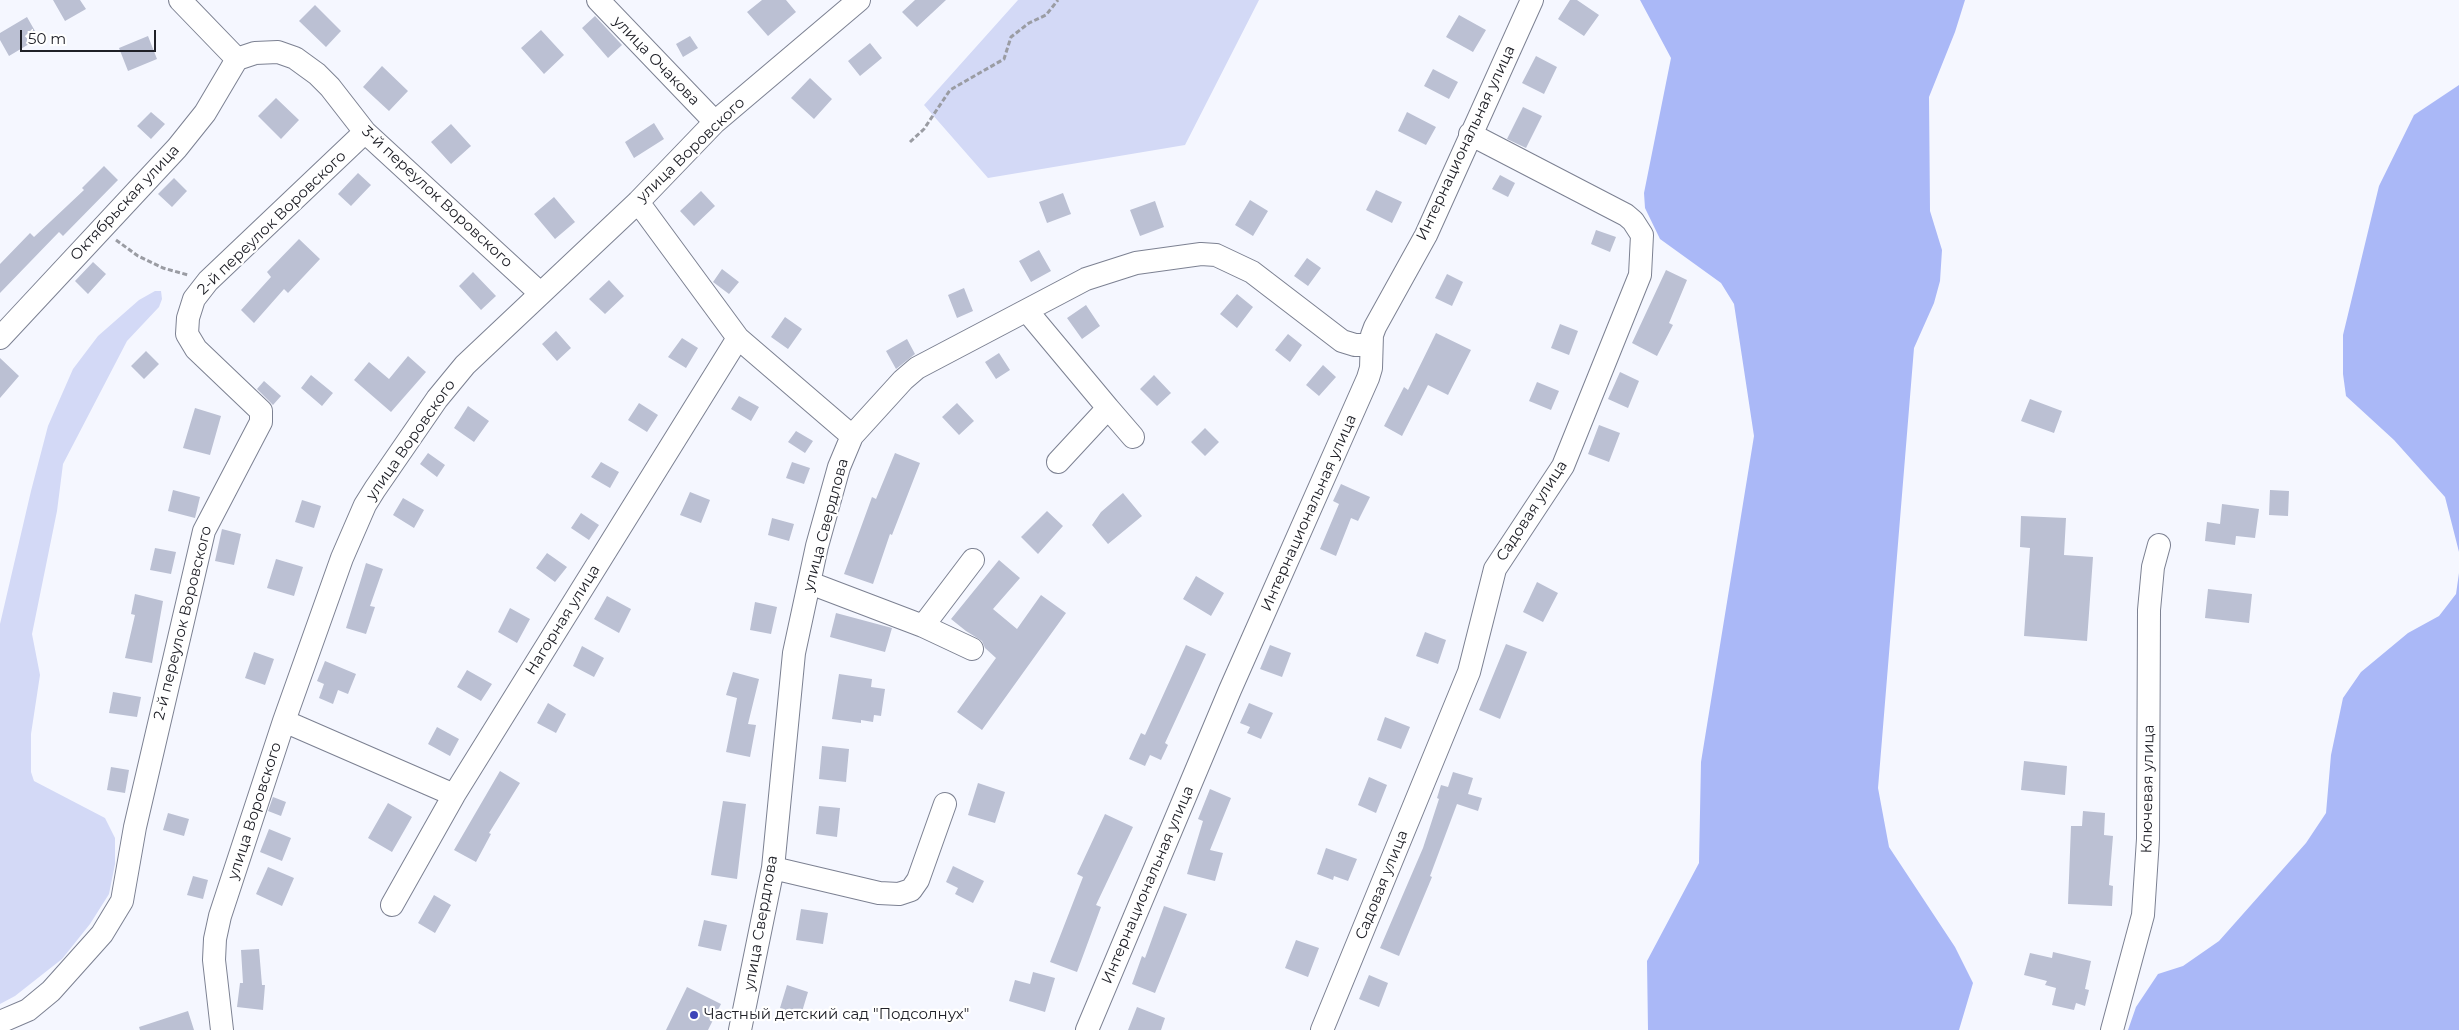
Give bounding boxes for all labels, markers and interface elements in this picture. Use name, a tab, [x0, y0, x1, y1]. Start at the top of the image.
street label: улица Очакова	[609, 13, 703, 109]
scale bar	[22, 20, 159, 52]
text: 50 m	[28, 29, 66, 48]
street label: Интернациональная улица	[1413, 43, 1519, 243]
street label: улица Воровского	[633, 94, 749, 206]
street label: 3-й переулок Воровского	[358, 122, 516, 272]
street label: Октябрьская улица	[67, 141, 183, 265]
street label: 2-й переулок Воровского	[194, 147, 350, 299]
street label: улица Воровского	[363, 376, 459, 504]
street label: Интернациональная улица	[1257, 412, 1361, 614]
street label: улица Свердлова	[800, 457, 852, 593]
street label: Садовая улица	[1493, 457, 1571, 565]
street label: 2-й переулок Воровского	[150, 524, 216, 722]
street label: Нагорная улица	[522, 562, 604, 678]
street label: Ключевая улица	[2138, 724, 2158, 854]
street label: улица Воровского	[224, 740, 286, 882]
street label: Интернациональная улица	[1098, 783, 1198, 987]
street label: Садовая улица	[1352, 828, 1412, 942]
street label: улица Свердлова	[740, 854, 782, 992]
place label: Частный детский сад "Подсолнух"	[704, 1006, 969, 1024]
marker: Частный детский сад "Подсолнух"	[688, 1009, 700, 1021]

